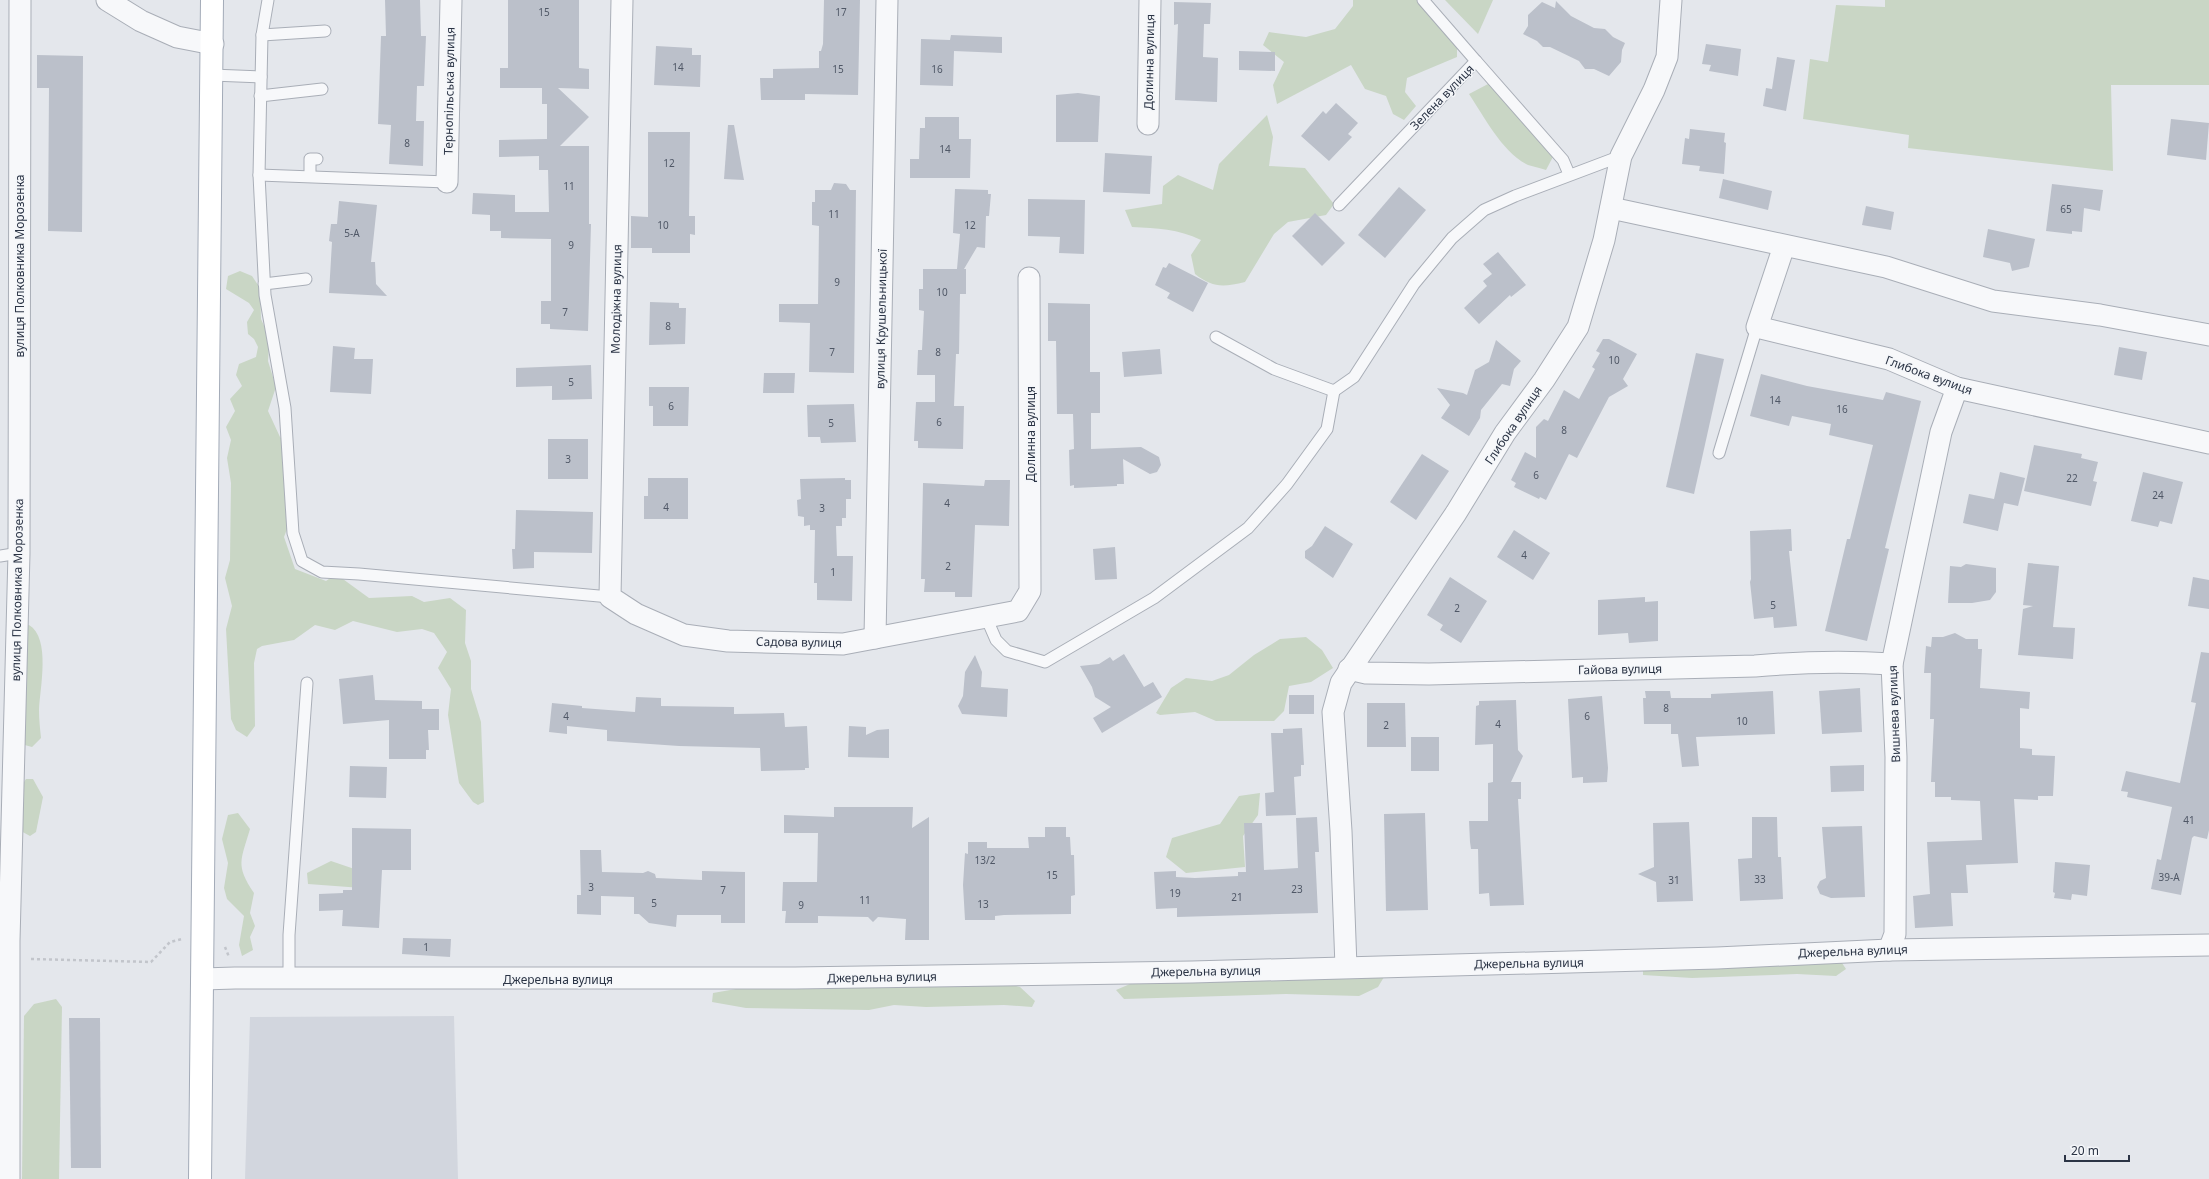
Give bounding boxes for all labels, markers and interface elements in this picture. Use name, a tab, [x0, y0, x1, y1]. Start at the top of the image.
house number: 15	[538, 5, 550, 19]
house number: 17	[835, 5, 847, 19]
street label: Долинна вулиця	[1140, 14, 1158, 110]
street label: Тернопільська вулиця	[439, 27, 459, 155]
house number: 14	[672, 60, 684, 74]
street label: Зелена вулиця	[1406, 60, 1478, 134]
house number: 15	[832, 62, 844, 76]
house number: 16	[931, 62, 943, 76]
house number: 8	[404, 136, 410, 150]
house number: 14	[939, 142, 951, 156]
house number: 12	[663, 156, 675, 170]
street label: вулиця Полковника Морозенка	[11, 175, 28, 357]
house number: 11	[563, 179, 575, 193]
house number: 65	[2060, 202, 2072, 216]
house number: 11	[828, 207, 840, 221]
house number: 10	[657, 218, 669, 232]
house number: 12	[964, 218, 976, 232]
house number: 5-А	[344, 226, 360, 240]
house number: 9	[568, 238, 574, 252]
street label: Молодіжна вулиця	[607, 244, 625, 354]
street label: вулиця Крушельницької	[871, 249, 891, 389]
house number: 9	[834, 275, 840, 289]
house number: 10	[936, 285, 948, 299]
house number: 7	[562, 305, 568, 319]
house number: 8	[665, 319, 671, 333]
house number: 7	[829, 345, 835, 359]
house number: 8	[935, 345, 941, 359]
street label: Глибока вулиця	[1883, 351, 1975, 399]
house number: 10	[1608, 353, 1620, 367]
house number: 5	[568, 375, 574, 389]
street label: Глибока вулиця	[1480, 382, 1546, 468]
street label: Долинна вулиця	[1022, 386, 1039, 482]
house number: 14	[1769, 393, 1781, 407]
house number: 6	[668, 399, 674, 413]
house number: 16	[1836, 402, 1848, 416]
house number: 6	[936, 415, 942, 429]
house number: 5	[828, 416, 834, 430]
house number: 8	[1561, 423, 1567, 437]
house number: 3	[565, 452, 571, 466]
house number: 6	[1533, 468, 1539, 482]
house number: 22	[2066, 471, 2078, 485]
house number: 24	[2152, 488, 2164, 502]
house number: 4	[944, 496, 950, 510]
street label: вулиця Полковника Морозенка	[7, 498, 27, 682]
house number: 4	[663, 500, 669, 514]
house number: 3	[819, 501, 825, 515]
house number: 4	[1521, 548, 1527, 562]
house number: 2	[945, 559, 951, 573]
house number: 1	[830, 565, 836, 579]
house number: 5	[1770, 598, 1776, 612]
house number: 2	[1454, 601, 1460, 615]
street label: Садова вулиця	[756, 633, 842, 651]
street label: Гайова вулиця	[1578, 660, 1662, 678]
street label: Вишнева вулиця	[1884, 665, 1904, 763]
house number: 8	[1663, 701, 1669, 715]
house number: 4	[563, 709, 569, 723]
house number: 6	[1584, 709, 1590, 723]
house number: 10	[1736, 714, 1748, 728]
house number: 4	[1495, 717, 1501, 731]
house number: 2	[1383, 718, 1389, 732]
house number: 41	[2183, 813, 2195, 827]
house number: 13/2	[975, 853, 996, 867]
house number: 15	[1046, 868, 1058, 882]
house number: 39-А	[2158, 870, 2180, 884]
house number: 33	[1754, 872, 1766, 886]
house number: 31	[1668, 873, 1680, 887]
house number: 3	[588, 880, 594, 894]
house number: 23	[1291, 882, 1303, 896]
house number: 7	[720, 883, 726, 897]
house number: 19	[1169, 886, 1181, 900]
house number: 21	[1231, 890, 1243, 904]
house number: 11	[859, 893, 871, 907]
house number: 5	[651, 896, 657, 910]
house number: 13	[977, 897, 989, 911]
house number: 9	[798, 898, 804, 912]
house number: 1	[423, 940, 429, 954]
street label: Джерельна вулиця	[1798, 941, 1908, 961]
street label: Джерельна вулиця	[1474, 954, 1584, 972]
street label: Джерельна вулиця	[1151, 962, 1261, 980]
street label: Джерельна вулиця	[827, 968, 937, 986]
street label: Джерельна вулиця	[503, 971, 613, 988]
scale bar	[2065, 1137, 2129, 1163]
text: 20 m	[2071, 1142, 2099, 1159]

